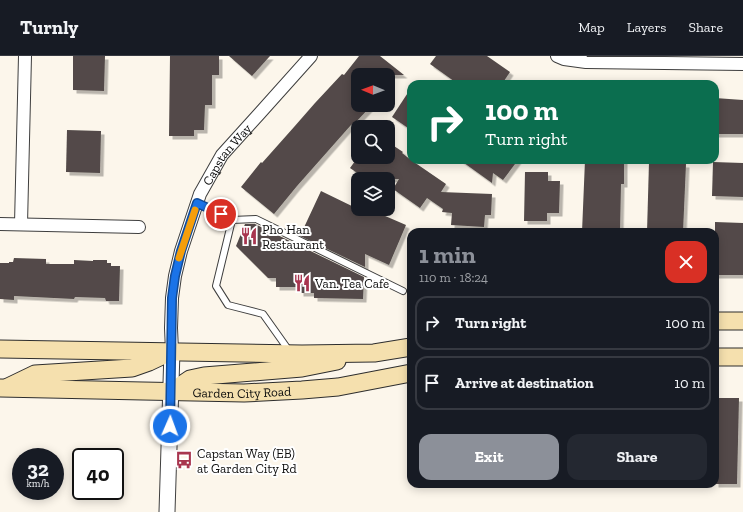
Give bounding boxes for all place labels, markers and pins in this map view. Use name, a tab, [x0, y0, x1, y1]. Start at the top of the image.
pin	[204, 197, 238, 231]
place label: Pho Han Restaurant	[262, 222, 324, 252]
restaurant icon: Pho Han Restaurant	[239, 226, 259, 246]
restaurant icon: Van. Tea Cafe	[292, 273, 312, 293]
place label: Van. Tea Cafe	[314, 276, 389, 291]
place label: Capstan Way (EB) at Garden City Rd	[197, 446, 297, 476]
bus stop icon: Capstan Way (EB) at Garden City Rd	[174, 450, 194, 470]

